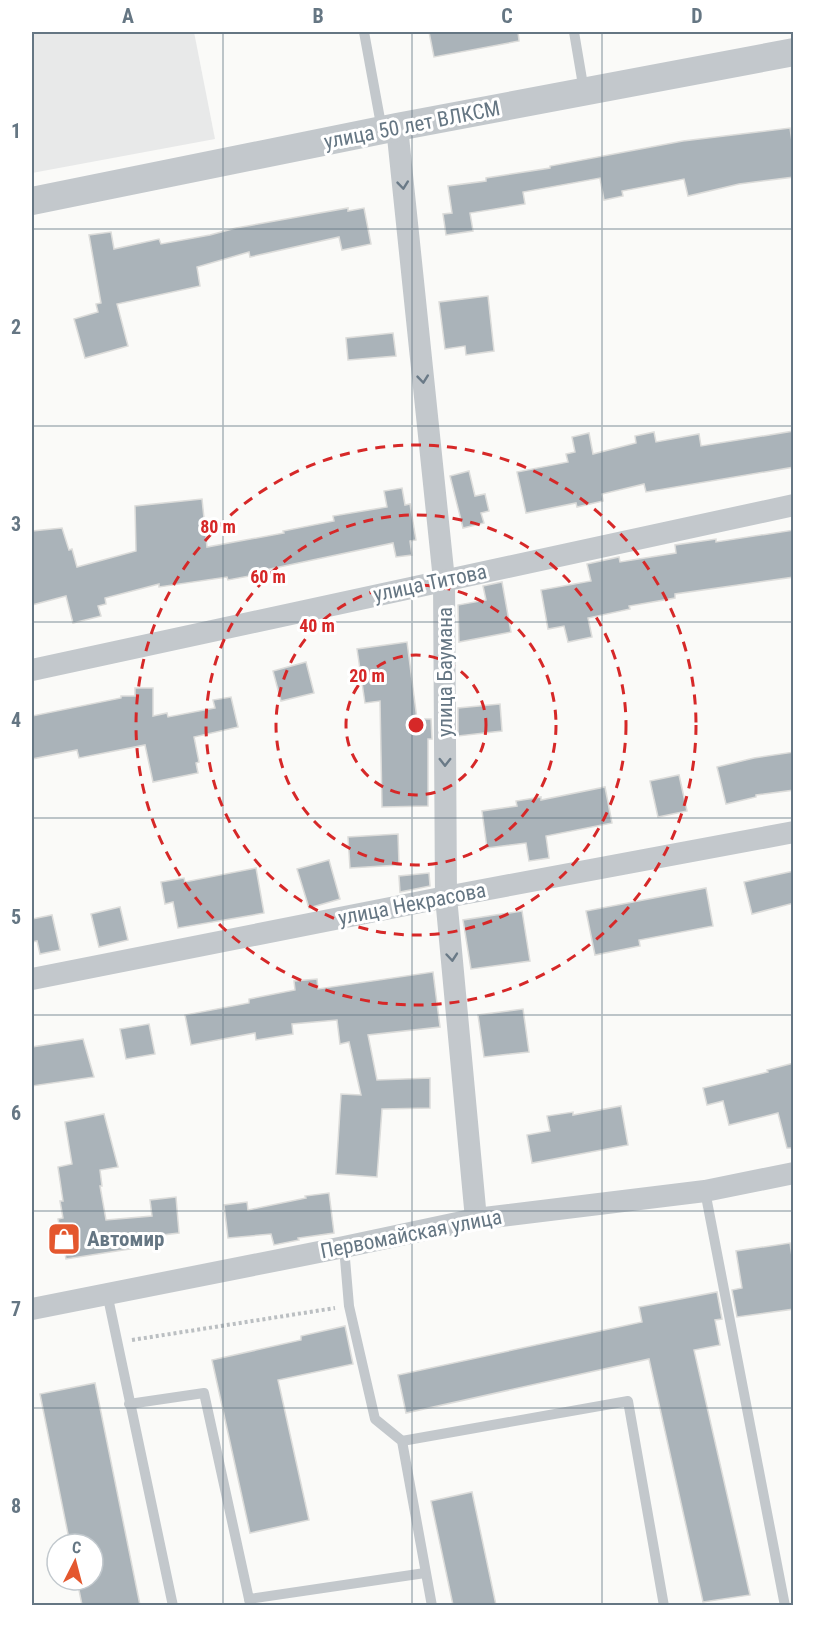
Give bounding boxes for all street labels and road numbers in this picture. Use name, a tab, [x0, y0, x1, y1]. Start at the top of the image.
street label: улица 50 лет ВЛКСМ	[322, 96, 502, 154]
street label: улица Титова	[371, 559, 489, 607]
street label: улица Баумана	[433, 607, 457, 737]
street label: улица Некрасова	[336, 878, 488, 930]
street label: Первомайская улица	[318, 1205, 504, 1263]

